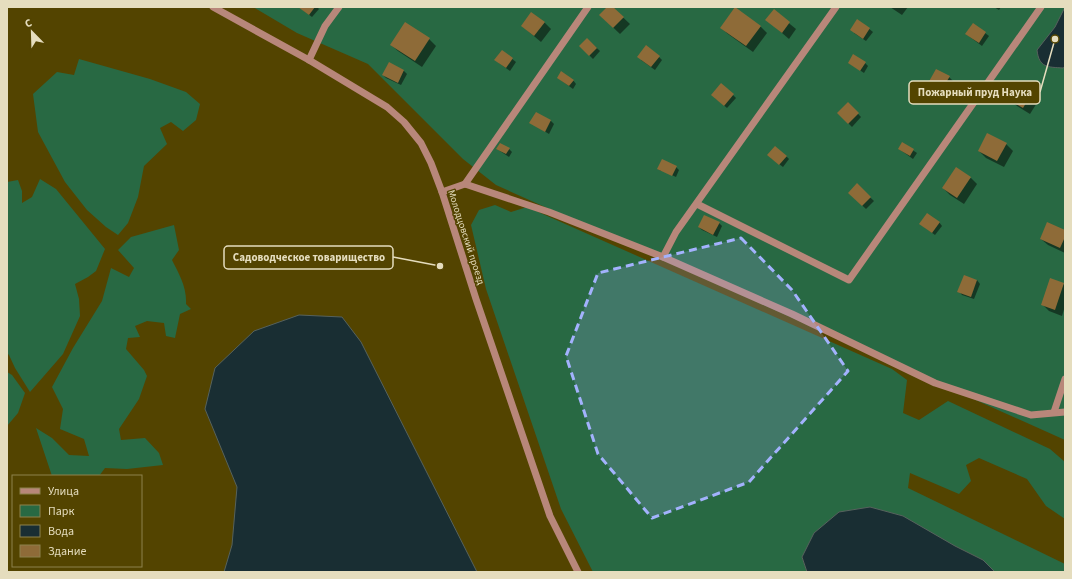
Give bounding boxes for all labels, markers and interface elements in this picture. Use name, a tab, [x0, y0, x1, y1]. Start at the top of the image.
north arrow	[12, 12, 52, 52]
text: С	[22, 15, 35, 31]
callout: Пожарный пруд Наука	[909, 81, 1040, 104]
text: Пожарный пруд Наука	[918, 85, 1032, 100]
street label: Молодцовский проезд	[444, 188, 488, 287]
callout: Садоводческое товарищество	[224, 246, 393, 269]
text: Садоводческое товарищество	[233, 250, 385, 265]
legend	[12, 475, 142, 567]
text: Улица	[48, 483, 79, 500]
text: Парк	[48, 503, 74, 520]
text: Вода	[48, 523, 74, 540]
text: Здание	[48, 543, 87, 560]

